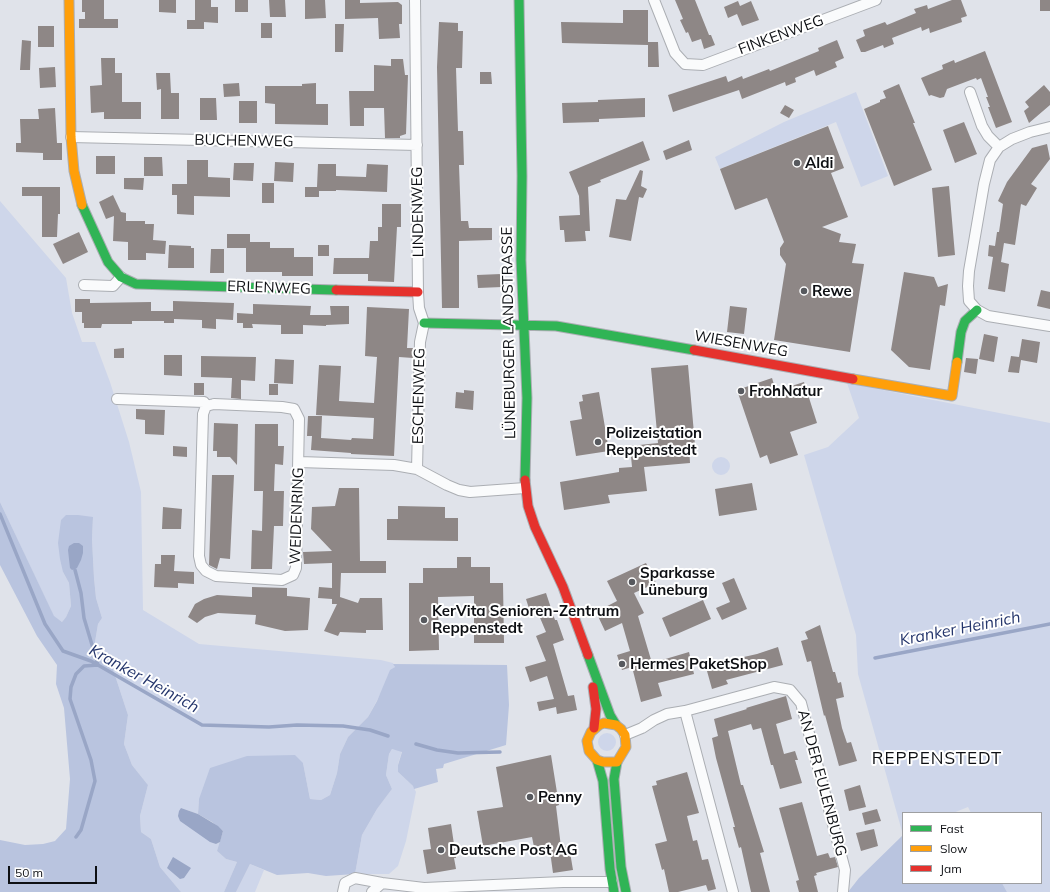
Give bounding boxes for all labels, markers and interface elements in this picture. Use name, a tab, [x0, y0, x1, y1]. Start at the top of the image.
street label: FINKENWEG	[736, 11, 826, 59]
street label: BUCHENWEG	[194, 131, 294, 151]
place label: Aldi	[805, 154, 833, 172]
marker: Aldi	[792, 158, 802, 168]
street label: LINDENWEG	[408, 166, 428, 258]
street label: LÜNEBURGER LANDSTRASSE	[498, 227, 520, 439]
street label: ERLENWEG	[227, 278, 311, 298]
place label: Rewe	[812, 282, 852, 300]
marker: Rewe	[799, 286, 809, 296]
street label: WIESENWEG	[693, 327, 789, 361]
street label: ESCHENWEG	[409, 348, 429, 444]
place label: FrohNatur	[749, 382, 822, 400]
marker: FrohNatur	[736, 386, 746, 396]
place label: Polizeistation Reppenstedt	[606, 424, 702, 459]
marker: Polizeistation Reppenstedt	[593, 437, 603, 447]
street label: WEIDENRING	[286, 467, 308, 565]
place label: Sparkasse Lüneburg	[640, 564, 715, 599]
marker: Sparkasse Lüneburg	[627, 577, 637, 587]
place label: KerVita Senioren-Zentrum Reppenstedt	[432, 602, 619, 637]
water label: Kranker Heinrich	[898, 608, 1022, 650]
marker: KerVita Senioren-Zentrum Reppenstedt	[419, 615, 429, 625]
water label: Kranker Heinrich	[86, 641, 202, 717]
place label: Hermes PaketShop	[630, 655, 767, 673]
marker: Hermes PaketShop	[617, 659, 627, 669]
street label: AN DER EULENBURG	[794, 708, 850, 858]
district label: REPPENSTEDT	[872, 749, 1002, 769]
place label: Penny	[538, 788, 582, 806]
marker: Penny	[525, 792, 535, 802]
legend	[902, 812, 1042, 884]
text: Fast	[940, 821, 964, 836]
place label: Deutsche Post AG	[449, 841, 578, 859]
text: Slow	[940, 841, 968, 856]
marker: Deutsche Post AG	[436, 845, 446, 855]
scale bar	[10, 858, 99, 884]
text: Jam	[940, 861, 962, 876]
text: 50 m	[15, 865, 43, 880]

